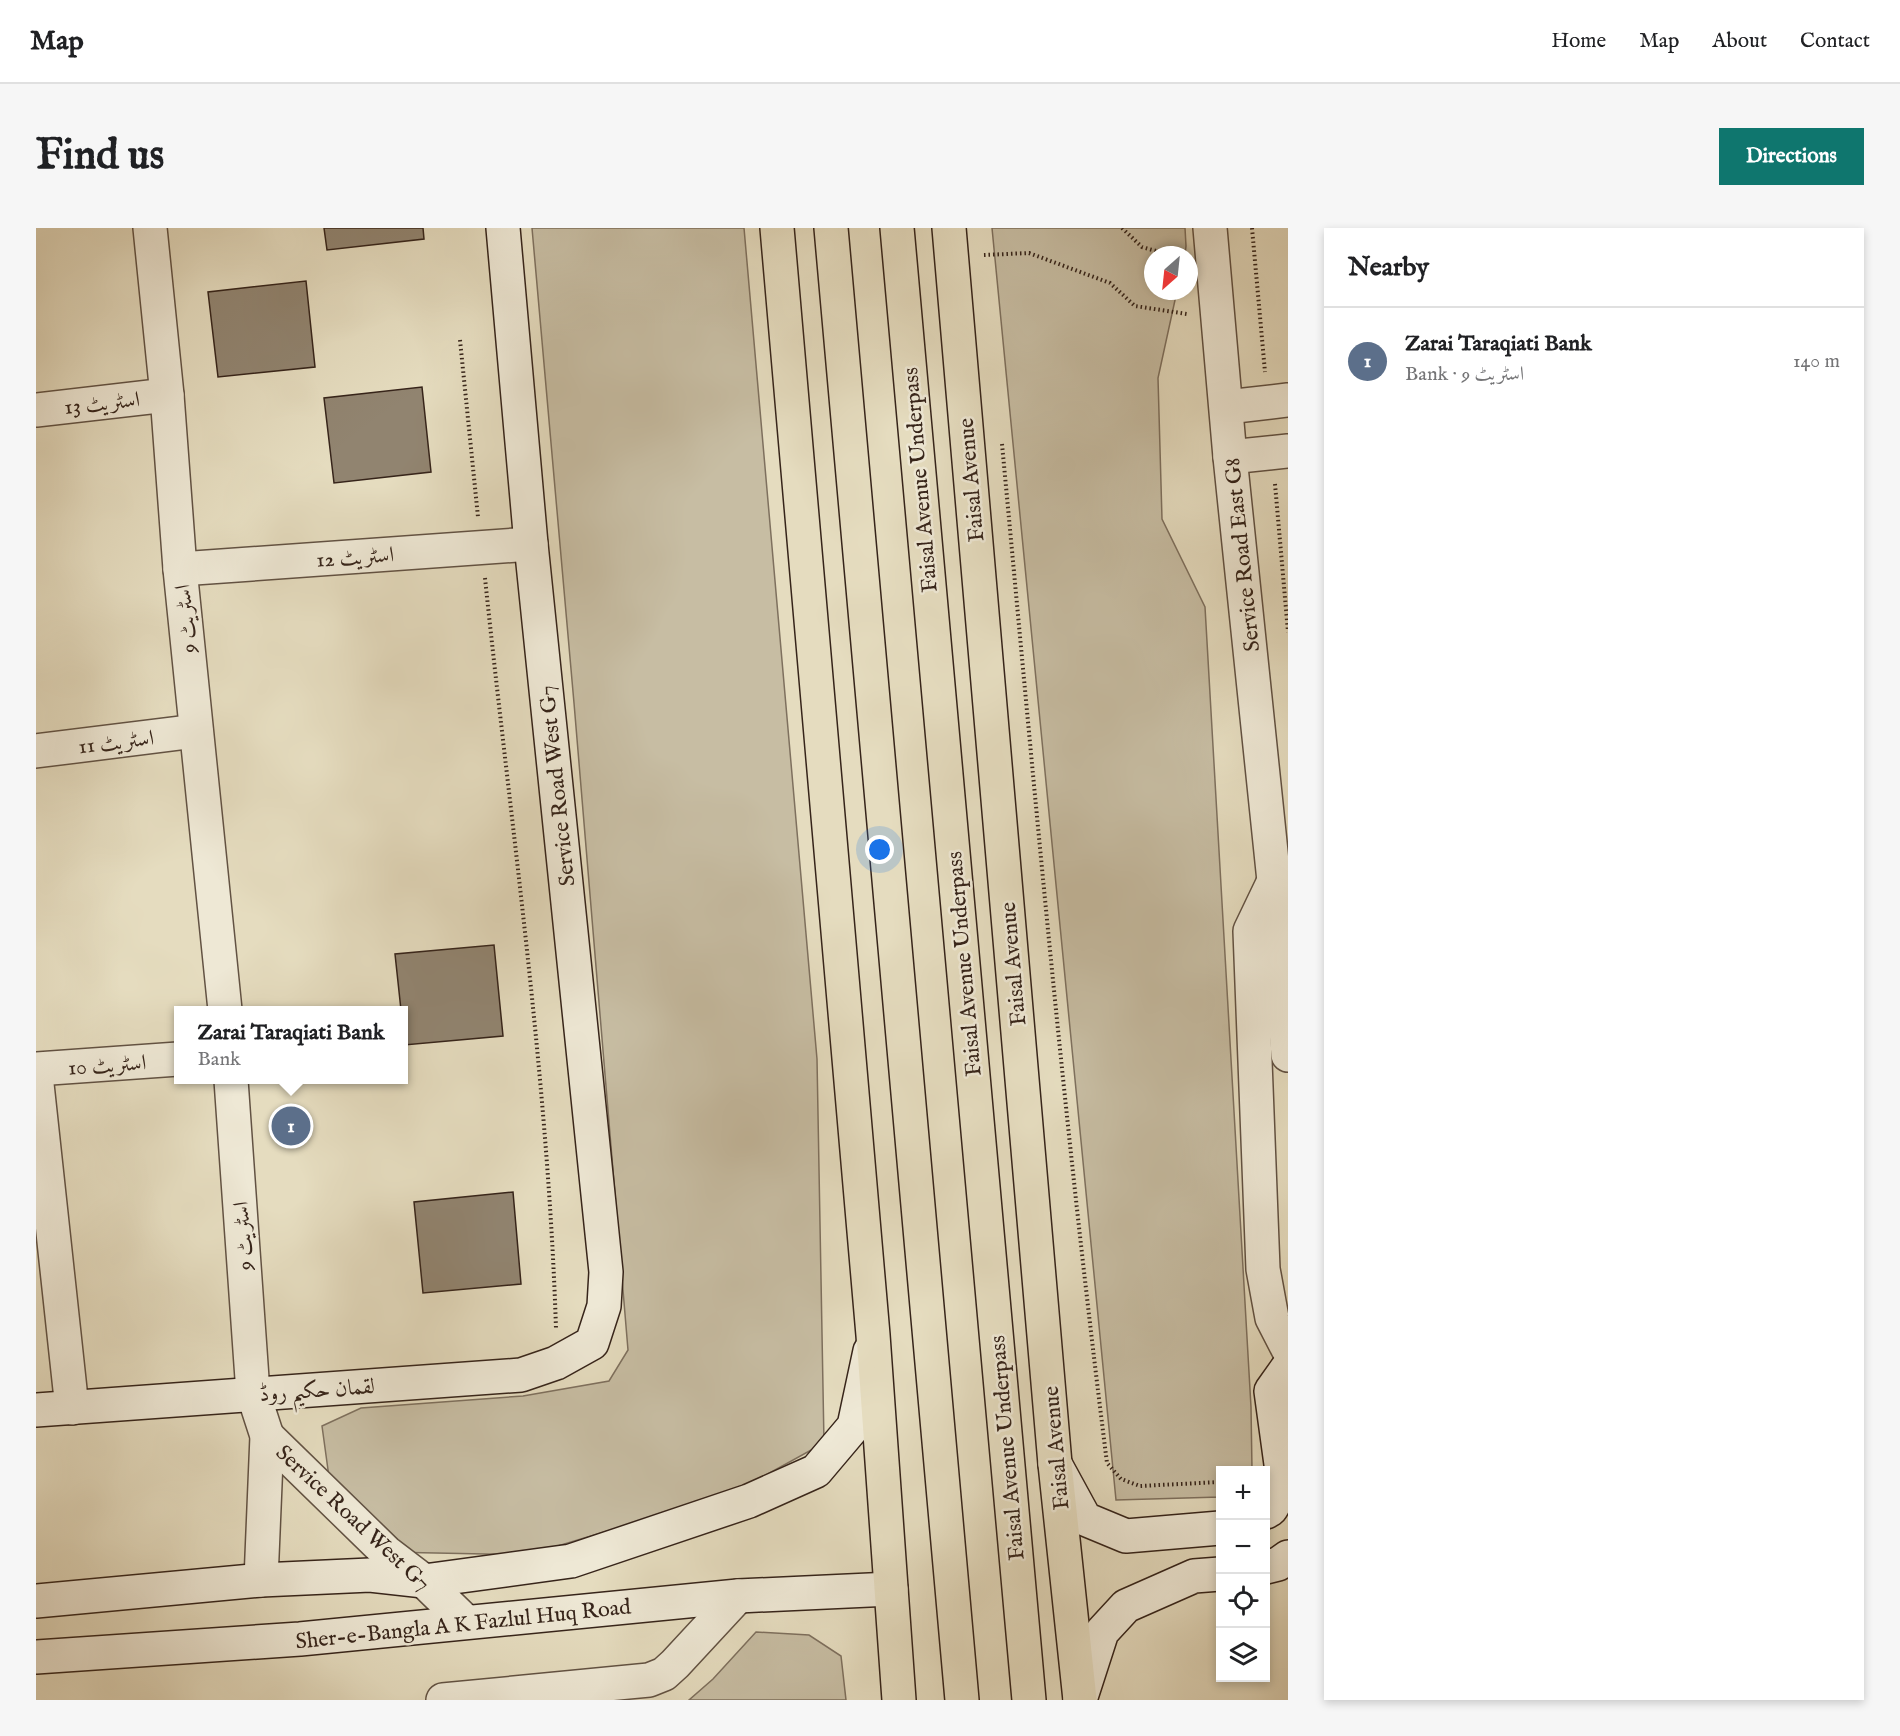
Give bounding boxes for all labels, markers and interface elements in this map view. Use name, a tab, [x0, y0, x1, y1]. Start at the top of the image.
text: Map	[30, 24, 84, 59]
text: Home	[1551, 28, 1606, 55]
text: Map	[1639, 28, 1679, 55]
text: About	[1712, 28, 1767, 55]
text: Contact	[1800, 28, 1870, 55]
button: Directions	[1719, 128, 1864, 185]
text: Find us	[36, 130, 164, 183]
north arrow	[1144, 246, 1198, 300]
text: Nearby	[1348, 251, 1429, 284]
text: Zarai Taraqiati Bank	[1405, 330, 1592, 358]
text: 1	[1364, 349, 1371, 374]
text: 140 m	[1793, 349, 1840, 374]
text: Bank · اسٹریٹ 9	[1405, 362, 1524, 387]
street label: Faisal Avenue Underpass	[897, 366, 945, 593]
street label: اسٹریٹ 13	[63, 386, 141, 422]
street label: Faisal Avenue	[953, 417, 991, 543]
street label: Service Road East G8	[1219, 456, 1267, 653]
street label: اسٹریٹ 12	[315, 541, 395, 575]
street label: اسٹریٹ 9	[169, 583, 205, 656]
street label: Service Road West G7	[534, 684, 582, 888]
street label: اسٹریٹ 11	[77, 724, 156, 762]
your location	[865, 835, 894, 864]
street label: Faisal Avenue Underpass	[941, 850, 989, 1077]
street label: Faisal Avenue	[995, 901, 1033, 1027]
popup	[174, 1006, 408, 1084]
text: Zarai Taraqiati Bank	[198, 1019, 384, 1047]
text: Bank	[198, 1047, 241, 1072]
street label: اسٹریٹ 10	[67, 1049, 147, 1083]
pin: 1	[272, 1104, 310, 1148]
street label: اسٹریٹ 9	[228, 1200, 260, 1272]
street label: Faisal Avenue Underpass	[984, 1334, 1032, 1561]
street label: لقمان حکیم روڈ	[258, 1373, 376, 1415]
street label: Faisal Avenue	[1038, 1385, 1076, 1511]
street label: Service Road West G7	[269, 1439, 436, 1597]
map controls	[1216, 1466, 1270, 1682]
button: +	[1216, 1466, 1270, 1520]
button: −	[1216, 1520, 1270, 1574]
button: locate	[1216, 1574, 1270, 1628]
street label: Sher-e-Bangla A K Fazlul Huq Road	[294, 1593, 633, 1657]
button: layers	[1216, 1628, 1270, 1682]

